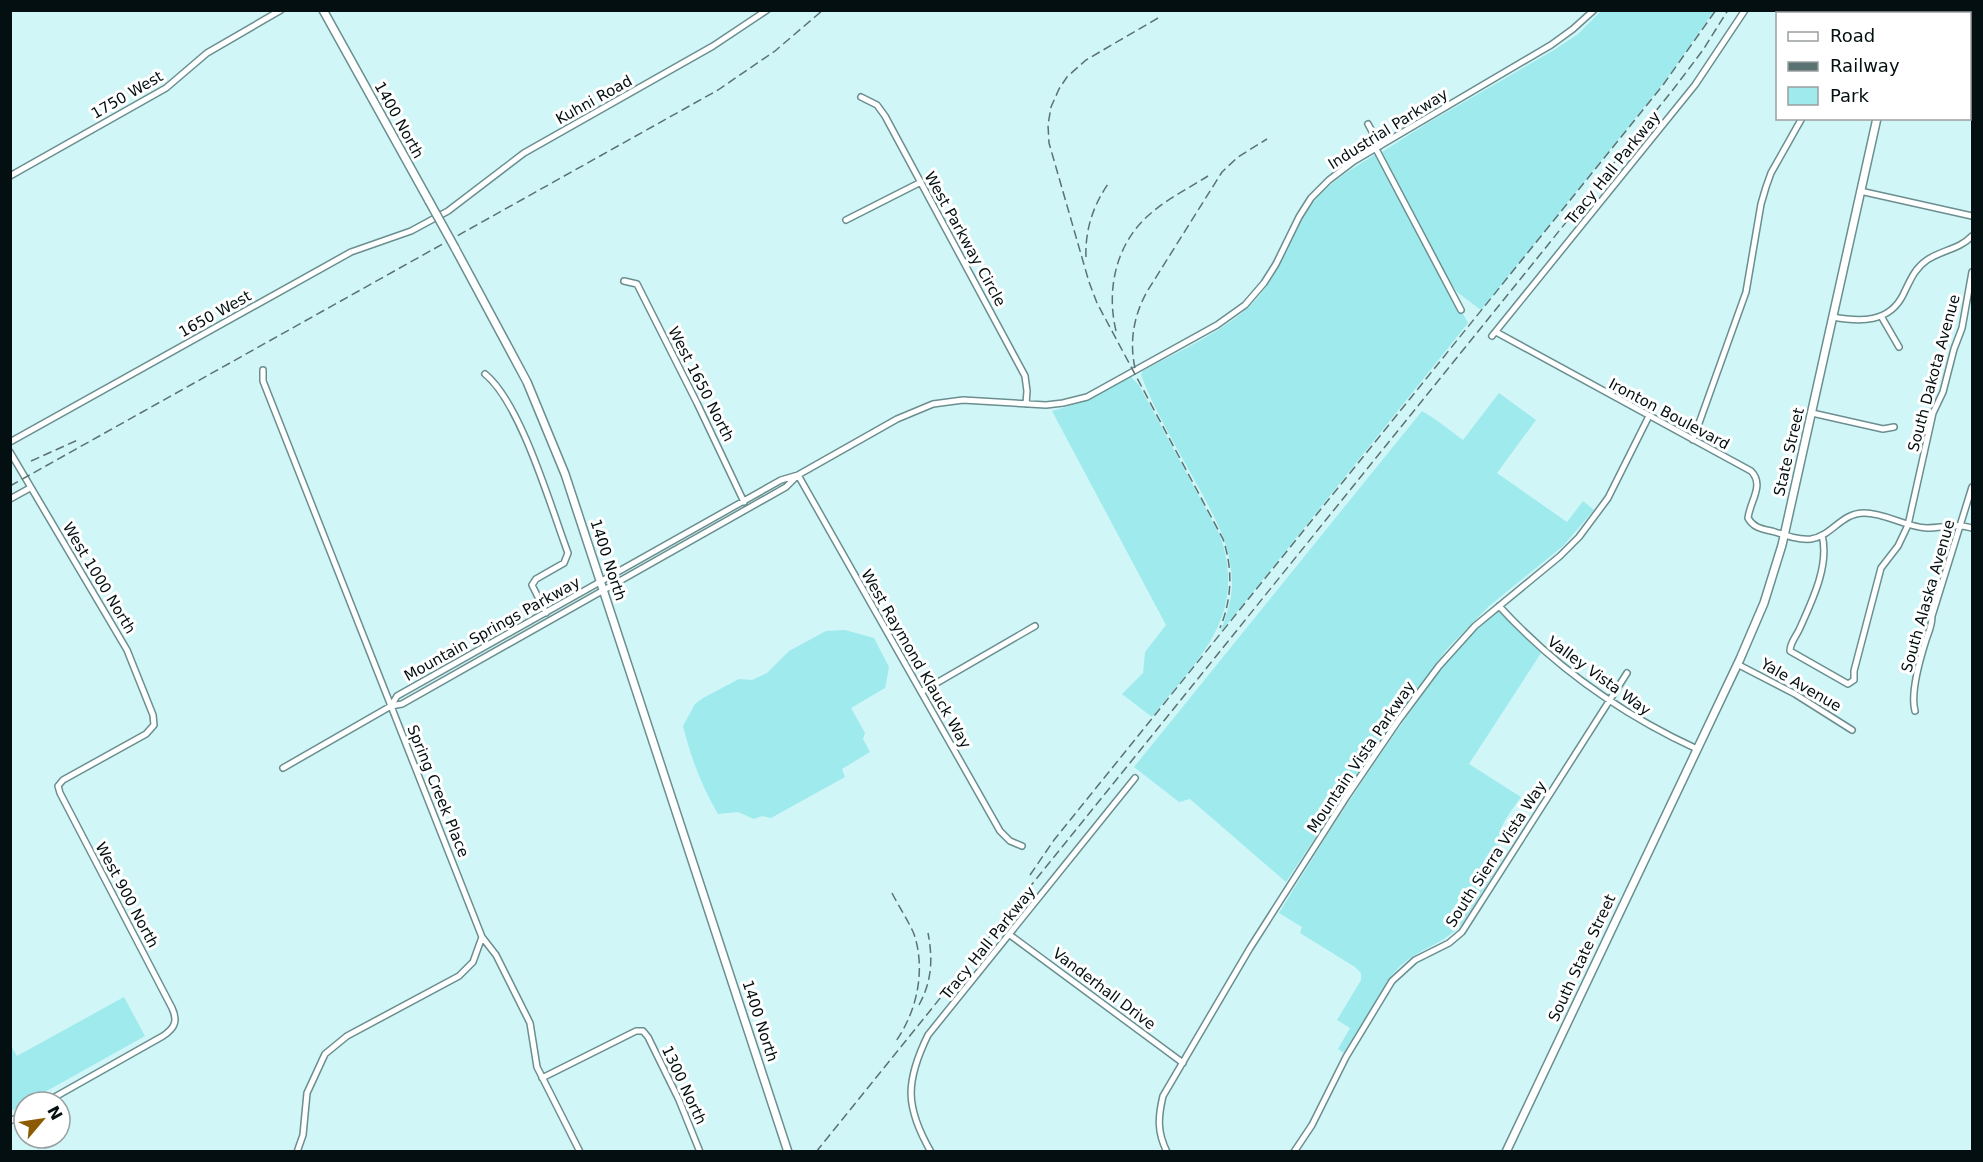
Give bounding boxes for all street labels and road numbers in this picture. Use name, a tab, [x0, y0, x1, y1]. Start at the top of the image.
street label: 1750 West	[88, 67, 166, 123]
street label: Kuhni Road	[553, 72, 635, 128]
street label: 1400 North	[371, 79, 427, 161]
street label: Industrial Parkway	[1325, 85, 1451, 173]
street label: Tracy Hall Parkway	[1561, 108, 1664, 229]
street label: West Parkway Circle	[920, 168, 1010, 310]
street label: 1650 West	[176, 287, 254, 341]
street label: South Dakota Avenue	[1904, 292, 1964, 454]
street label: West 1650 North	[664, 324, 738, 444]
street label: Ironton Boulevard	[1606, 375, 1732, 453]
street label: State Street	[1770, 406, 1808, 498]
street label: 1400 North	[586, 517, 630, 603]
street label: South Alaska Avenue	[1898, 518, 1958, 674]
street label: West 1000 North	[59, 519, 139, 637]
street label: West Raymond Klauck Way	[857, 566, 975, 752]
street label: Mountain Springs Parkway	[401, 573, 583, 685]
street label: Valley Vista Way	[1544, 633, 1654, 720]
street label: Yale Avenue	[1757, 654, 1845, 715]
street label: Mountain Vista Parkway	[1303, 678, 1419, 836]
street label: Spring Creek Place	[403, 722, 473, 860]
street label: South Sierra Vista Way	[1442, 777, 1550, 931]
street label: West 900 North	[92, 839, 162, 951]
street label: Tracy Hall Parkway	[936, 883, 1039, 1004]
street label: South State Street	[1545, 891, 1619, 1025]
street label: Vanderhall Drive	[1049, 944, 1159, 1034]
street label: 1400 North	[738, 978, 782, 1064]
street label: 1300 North	[658, 1043, 710, 1127]

